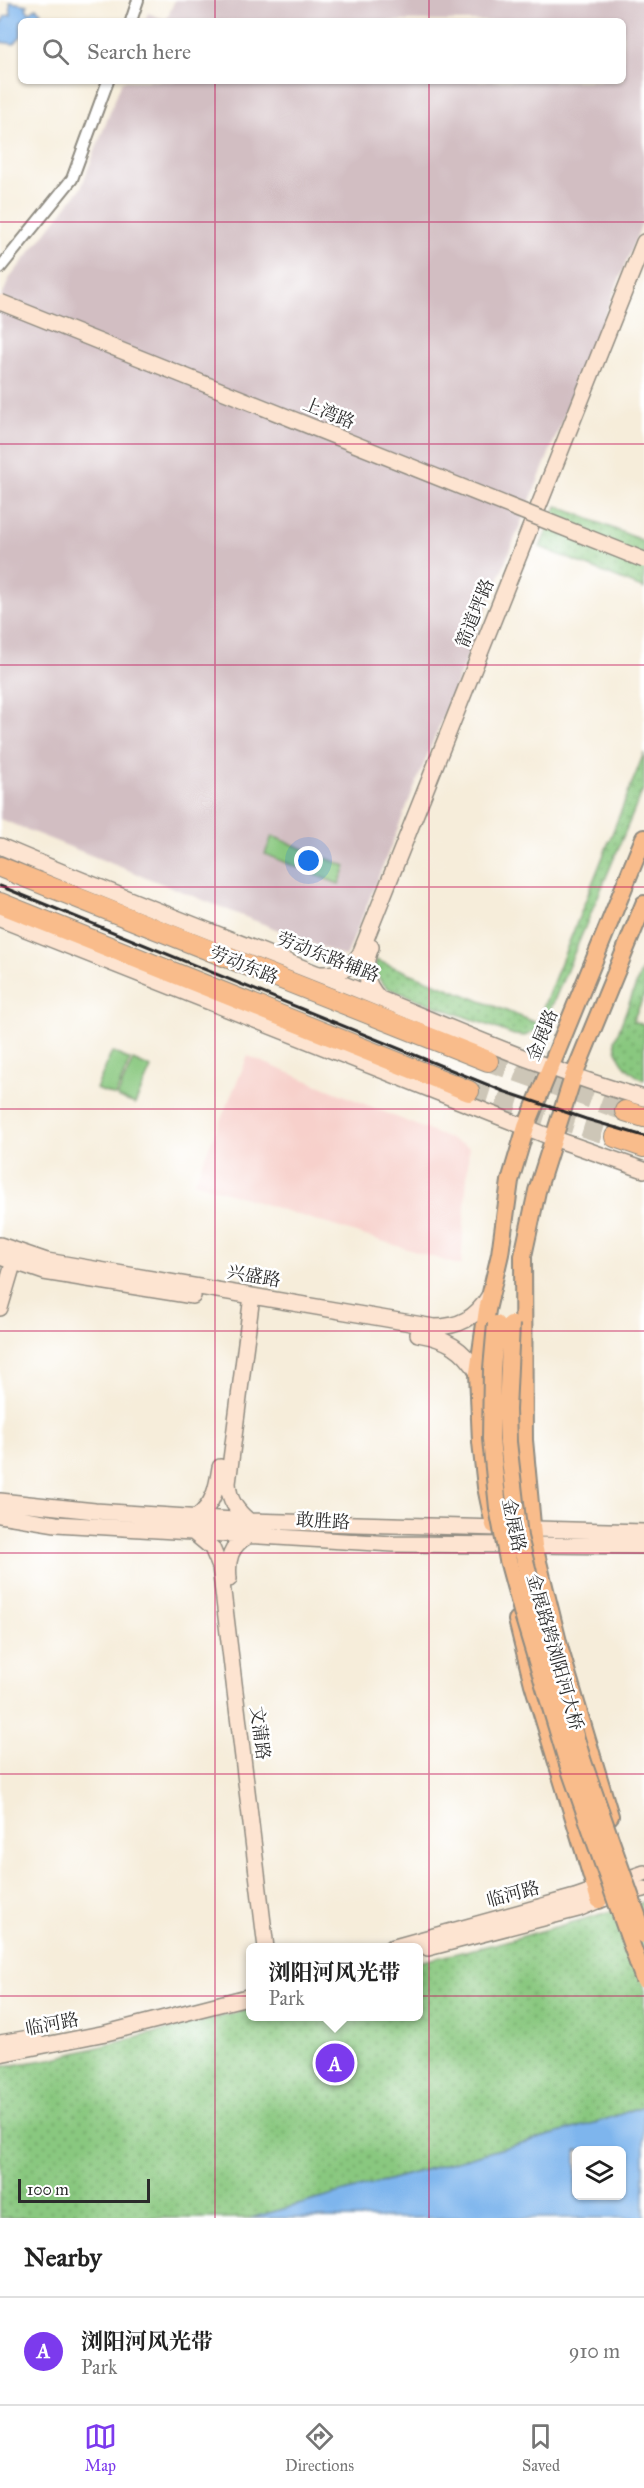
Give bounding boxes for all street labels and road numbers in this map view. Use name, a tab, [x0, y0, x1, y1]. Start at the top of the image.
street label: 上湾路	[300, 393, 358, 433]
street label: 箭道坪路	[451, 576, 499, 650]
street label: 劳动东路辅路	[274, 927, 382, 987]
street label: 劳动东路	[207, 941, 281, 989]
street label: 金展路	[522, 1006, 562, 1064]
street label: 兴盛路	[226, 1260, 282, 1292]
street label: 金展路	[498, 1496, 530, 1554]
street label: 敢胜路	[295, 1509, 351, 1533]
street label: 金展路跨浏阳河大桥	[522, 1571, 588, 1733]
street label: 文蒲路	[246, 1705, 274, 1761]
street label: 临河路	[484, 1876, 542, 1912]
street label: 临河路	[23, 2008, 81, 2040]

